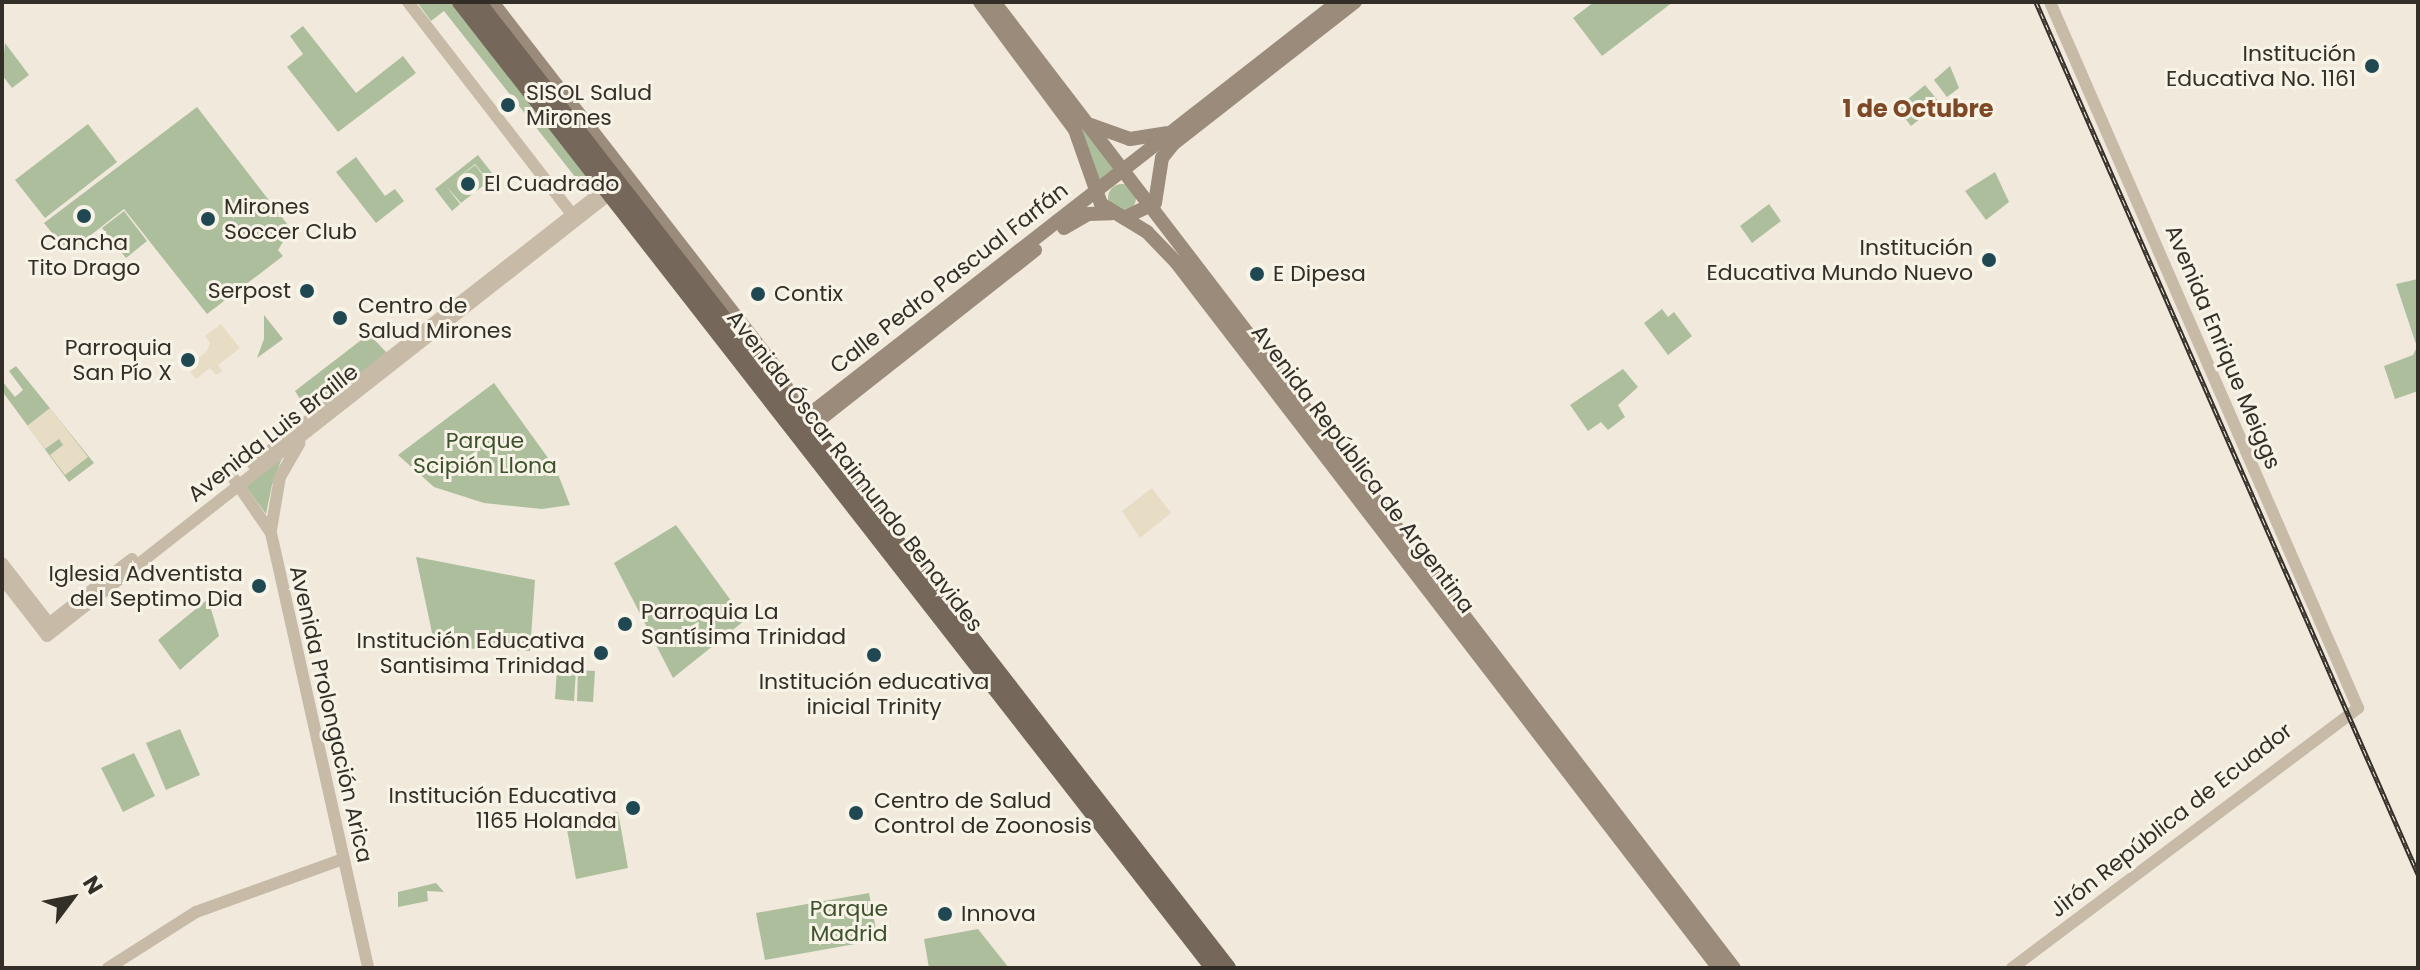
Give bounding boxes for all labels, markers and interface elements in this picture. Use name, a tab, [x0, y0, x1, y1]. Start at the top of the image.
place label: Institución Educativa No. 1161	[2166, 40, 2356, 92]
marker: Institución Educativa No. 1161	[2363, 57, 2381, 75]
place label: SISOL Salud Mirones	[526, 79, 652, 130]
marker: SISOL Salud Mirones	[497, 94, 519, 116]
district label: 1 de Octubre	[1843, 95, 1993, 123]
place label: El Cuadrado	[484, 171, 619, 197]
marker: El Cuadrado	[459, 175, 477, 193]
street label: Calle Pedro Pascual Farfán	[825, 177, 1073, 379]
place label: Mirones Soccer Club	[224, 193, 357, 244]
marker: Cancha Tito Drago	[75, 207, 93, 225]
marker: Mirones Soccer Club	[199, 210, 217, 228]
street label: Avenida Enrique Meiggs	[2160, 221, 2286, 473]
place label: Cancha Tito Drago	[28, 229, 140, 280]
place label: Institución Educativa Mundo Nuevo	[1706, 234, 1973, 286]
marker: Institución Educativa Mundo Nuevo	[1980, 251, 1998, 269]
place label: E Dipesa	[1273, 261, 1366, 287]
marker: E Dipesa	[1248, 265, 1266, 283]
place label: Serpost	[208, 278, 291, 304]
place label: Contix	[774, 281, 843, 307]
marker: Serpost	[298, 282, 316, 300]
marker: Contix	[749, 285, 767, 303]
place label: Centro de Salud Mirones	[358, 292, 512, 344]
street label: Avenida Óscar Raimundo Benavides	[721, 305, 989, 637]
marker: Centro de Salud Mirones	[329, 307, 351, 329]
street label: Avenida República de Argentina	[1246, 320, 1480, 618]
place label: Parroquia San Pío X	[65, 334, 172, 386]
marker: Parroquia San Pío X	[179, 351, 197, 369]
street label: Avenida Luis Braille	[183, 358, 363, 508]
park label: Parque Scipión Llona	[413, 427, 557, 478]
place label: Iglesia Adventista del Septimo Dia	[48, 560, 243, 612]
street label: Avenida Prolongación Arica	[284, 563, 378, 865]
marker: Iglesia Adventista del Septimo Dia	[250, 577, 268, 595]
place label: Parroquia La Santísima Trinidad	[641, 598, 846, 650]
marker: Parroquia La Santísima Trinidad	[616, 615, 634, 633]
place label: Institución Educativa Santisima Trinidad	[357, 627, 585, 678]
marker: Institución Educativa Santisima Trinidad	[592, 644, 610, 662]
marker: Institución educativa inicial Trinity	[865, 646, 883, 664]
place label: Institución educativa inicial Trinity	[759, 668, 989, 720]
street label: Jirón República de Ecuador	[2045, 717, 2297, 923]
place label: Institución Educativa 1165 Holanda	[389, 782, 617, 834]
place label: Centro de Salud Control de Zoonosis	[874, 787, 1092, 838]
marker: Institución Educativa 1165 Holanda	[624, 799, 642, 817]
marker: Centro de Salud Control de Zoonosis	[845, 802, 867, 824]
north arrow	[32, 858, 112, 938]
text: N	[75, 870, 110, 900]
park label: Parque Madrid	[810, 895, 888, 946]
place label: Innova	[961, 901, 1036, 927]
marker: Innova	[936, 905, 954, 923]

